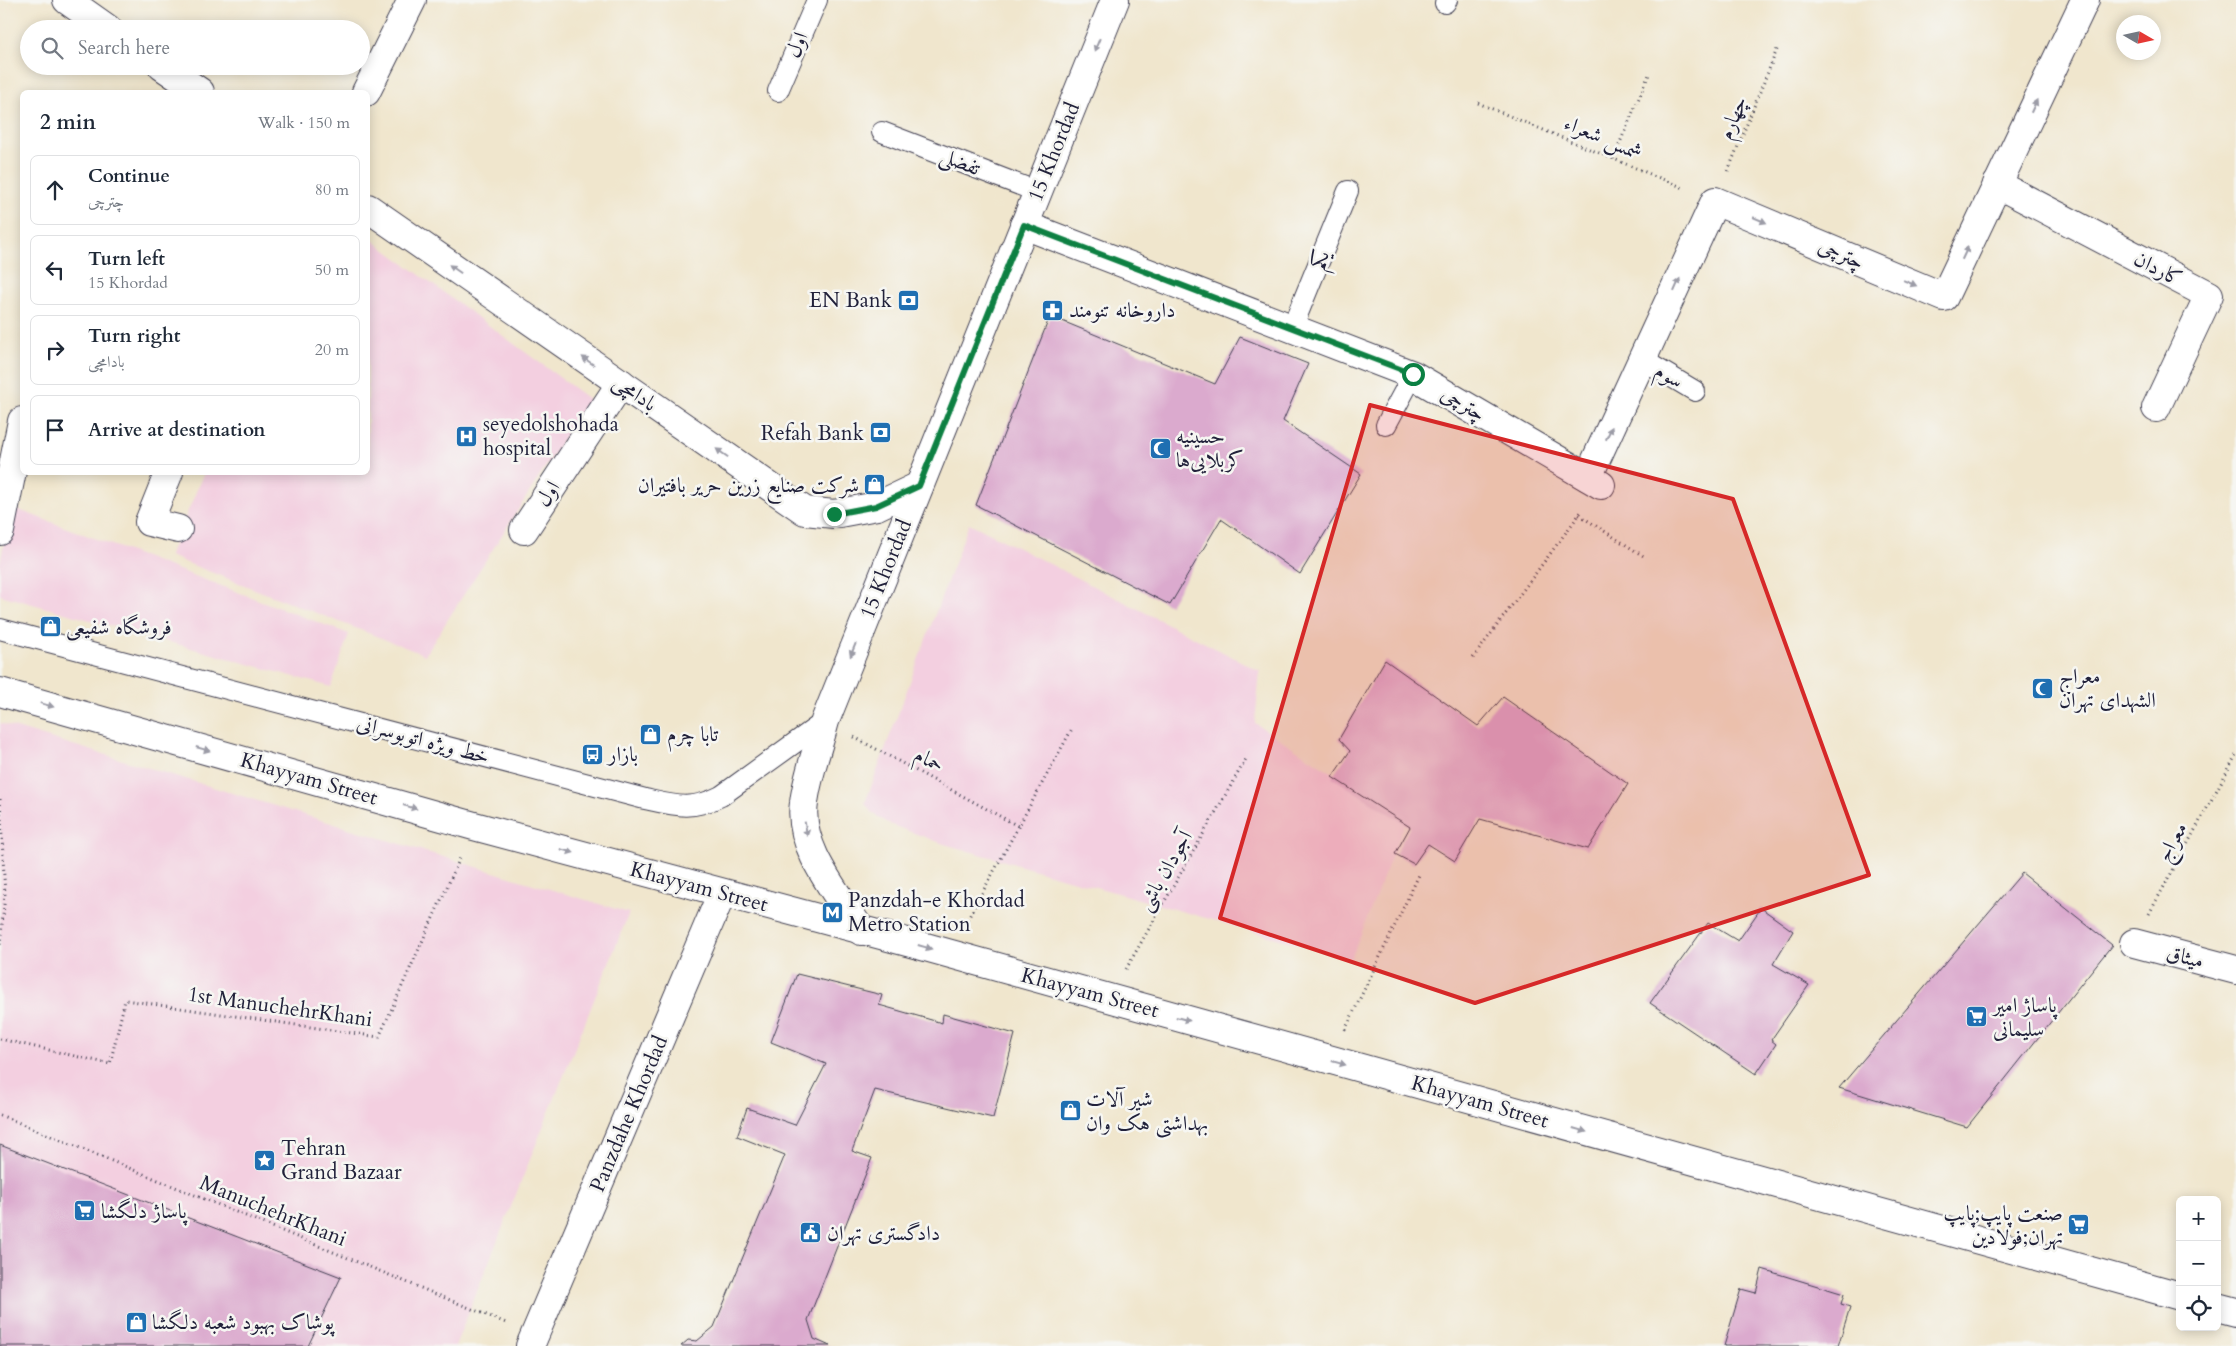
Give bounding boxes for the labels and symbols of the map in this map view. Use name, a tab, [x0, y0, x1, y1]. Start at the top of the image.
north arrow	[2116, 15, 2161, 60]
street label: اول	[779, 28, 815, 62]
one-way arrow	[1093, 38, 1101, 53]
street label: چهارم	[1711, 92, 1758, 145]
street label: 15 Khordad	[1021, 98, 1087, 206]
one-way arrow	[2031, 99, 2039, 113]
street label: شمس شعراء	[1559, 109, 1647, 167]
street label: تفضلی	[935, 141, 985, 184]
one-way arrow	[1753, 217, 1768, 224]
street label: چترچی	[1814, 231, 1868, 277]
street label: کاردان	[2129, 244, 2187, 294]
street label: یکم	[1303, 245, 1342, 276]
one-way arrow	[1961, 246, 1969, 260]
one-way arrow	[448, 264, 461, 273]
one-way arrow	[1673, 278, 1682, 293]
one-way arrow	[1903, 279, 1917, 287]
place label: EN Bank	[809, 286, 893, 315]
bank icon: EN Bank	[896, 288, 920, 312]
place label: داروخانه تنومند	[1069, 296, 1176, 325]
pharmacy icon: داروخانه تنومند	[1041, 298, 1065, 322]
one-way arrow	[582, 356, 595, 366]
street label: سوم	[1648, 356, 1689, 398]
route start	[1402, 363, 1425, 386]
street label: بادامچی	[607, 367, 663, 419]
street label: چترچی	[1435, 380, 1491, 428]
place label: seyedolshohada hospital	[483, 410, 619, 463]
place label: Refah Bank	[761, 419, 865, 448]
bank icon: Refah Bank	[868, 421, 892, 445]
place label: حسینیه کربلایی‌ها	[1176, 422, 1244, 475]
hospital icon: seyedolshohada hospital	[455, 424, 479, 448]
one-way arrow	[1605, 426, 1613, 440]
mosque icon: حسینیه کربلایی‌ها	[1148, 436, 1172, 460]
one-way arrow	[715, 448, 729, 458]
place label: شرکت صنایع زرین حریر بافتیران	[638, 471, 859, 504]
shop icon: شرکت صنایع زرین حریر بافتیران	[863, 473, 887, 497]
street label: اول	[529, 475, 567, 513]
route end	[823, 503, 846, 526]
street label: 15 Khordad	[853, 515, 919, 623]
place label: فروشگاه شفيعی	[66, 613, 172, 642]
shop icon: فروشگاه شفيعی	[38, 615, 62, 639]
one-way arrow	[849, 643, 856, 658]
place label: معراج الشهدای تهران	[2059, 662, 2156, 715]
mosque icon: معراج الشهدای تهران	[2031, 676, 2055, 700]
one-way arrow	[39, 701, 54, 709]
street label: خط ویژه اتوبوسرانی	[353, 708, 493, 772]
place label: تابا چرم	[667, 720, 719, 752]
shop icon: تابا چرم	[639, 722, 663, 746]
place label: بازار	[606, 740, 638, 769]
street label: حمام	[908, 740, 949, 782]
bus stop icon: بازار	[580, 742, 604, 766]
one-way arrow	[196, 745, 211, 753]
street label: Khayyam Street	[237, 746, 381, 813]
one-way arrow	[403, 804, 418, 812]
street label: معراج	[2149, 817, 2198, 869]
one-way arrow	[802, 822, 810, 838]
street label: آجودان باشی	[1130, 823, 1201, 917]
one-way arrow	[559, 847, 574, 855]
street label: Khayyam Street	[627, 855, 771, 919]
place label: Panzdah-e Khordad Metro Station	[848, 886, 1025, 939]
metro station icon: Panzdah-e Khordad Metro Station	[820, 900, 844, 924]
street label: میثاق	[2163, 938, 2207, 976]
one-way arrow	[918, 944, 933, 952]
street label: Khayyam Street	[1018, 961, 1162, 1025]
street label: 1st ManuchehrKhani	[186, 980, 374, 1034]
place label: پاساژ امیر سلیمانی	[1991, 991, 2058, 1044]
supermarket icon: پاساژ امیر سلیمانی	[1965, 1005, 1989, 1029]
one-way arrow	[1175, 1016, 1190, 1024]
street label: Panzdahe Khordad	[583, 1031, 675, 1197]
one-way arrow	[1332, 1059, 1347, 1067]
street label: Khayyam Street	[1408, 1069, 1552, 1136]
place label: شیر آلات بهداشتی هک وان	[1086, 1085, 1208, 1138]
shop icon: شیر آلات بهداشتی هک وان	[1058, 1099, 1082, 1123]
one-way arrow	[1573, 1126, 1588, 1134]
place label: Tehran Grand Bazaar	[281, 1134, 402, 1187]
place icon: Tehran Grand Bazaar	[253, 1148, 277, 1172]
street label: ManuchehrKhani	[195, 1168, 351, 1254]
place label: پاساژ دلگشا	[101, 1197, 188, 1226]
supermarket icon: پاساژ دلگشا	[73, 1199, 97, 1223]
place label: صنعت پایپ;پایپ تهران;فولادین	[1944, 1199, 2063, 1252]
supermarket icon: صنعت پایپ;پایپ تهران;فولادین	[2067, 1213, 2091, 1237]
place label: دادگستری تهران	[827, 1219, 940, 1248]
public building icon: دادگستری تهران	[799, 1221, 823, 1245]
place label: پوشاک بهبود شعبه دلگشا	[152, 1308, 335, 1337]
shop icon: پوشاک بهبود شعبه دلگشا	[124, 1310, 148, 1334]

